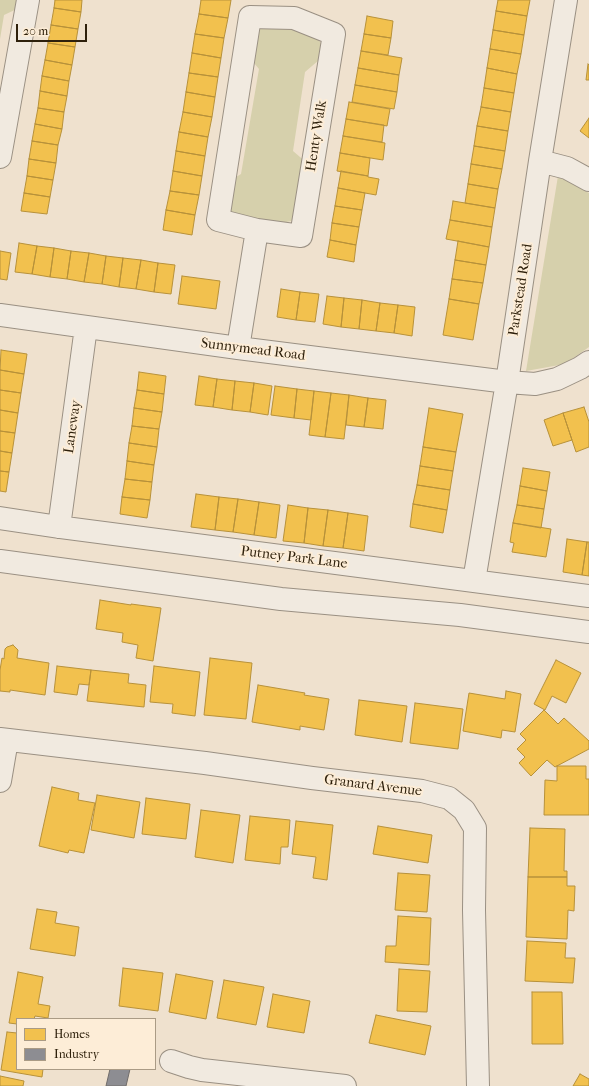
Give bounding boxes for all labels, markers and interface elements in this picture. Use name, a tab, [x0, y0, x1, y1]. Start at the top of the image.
scale bar	[18, 16, 89, 42]
text: 20 m	[23, 24, 48, 38]
street label: Henty Walk	[303, 99, 331, 173]
street label: Parkstead Road	[505, 243, 537, 337]
street label: Sunnymead Road	[200, 335, 306, 365]
street label: Laneway	[61, 399, 85, 455]
street label: Putney Park Lane	[240, 543, 348, 573]
street label: Granard Avenue	[323, 772, 423, 800]
legend	[16, 1018, 156, 1070]
text: Homes	[54, 1027, 90, 1041]
text: Industry	[54, 1047, 99, 1061]

